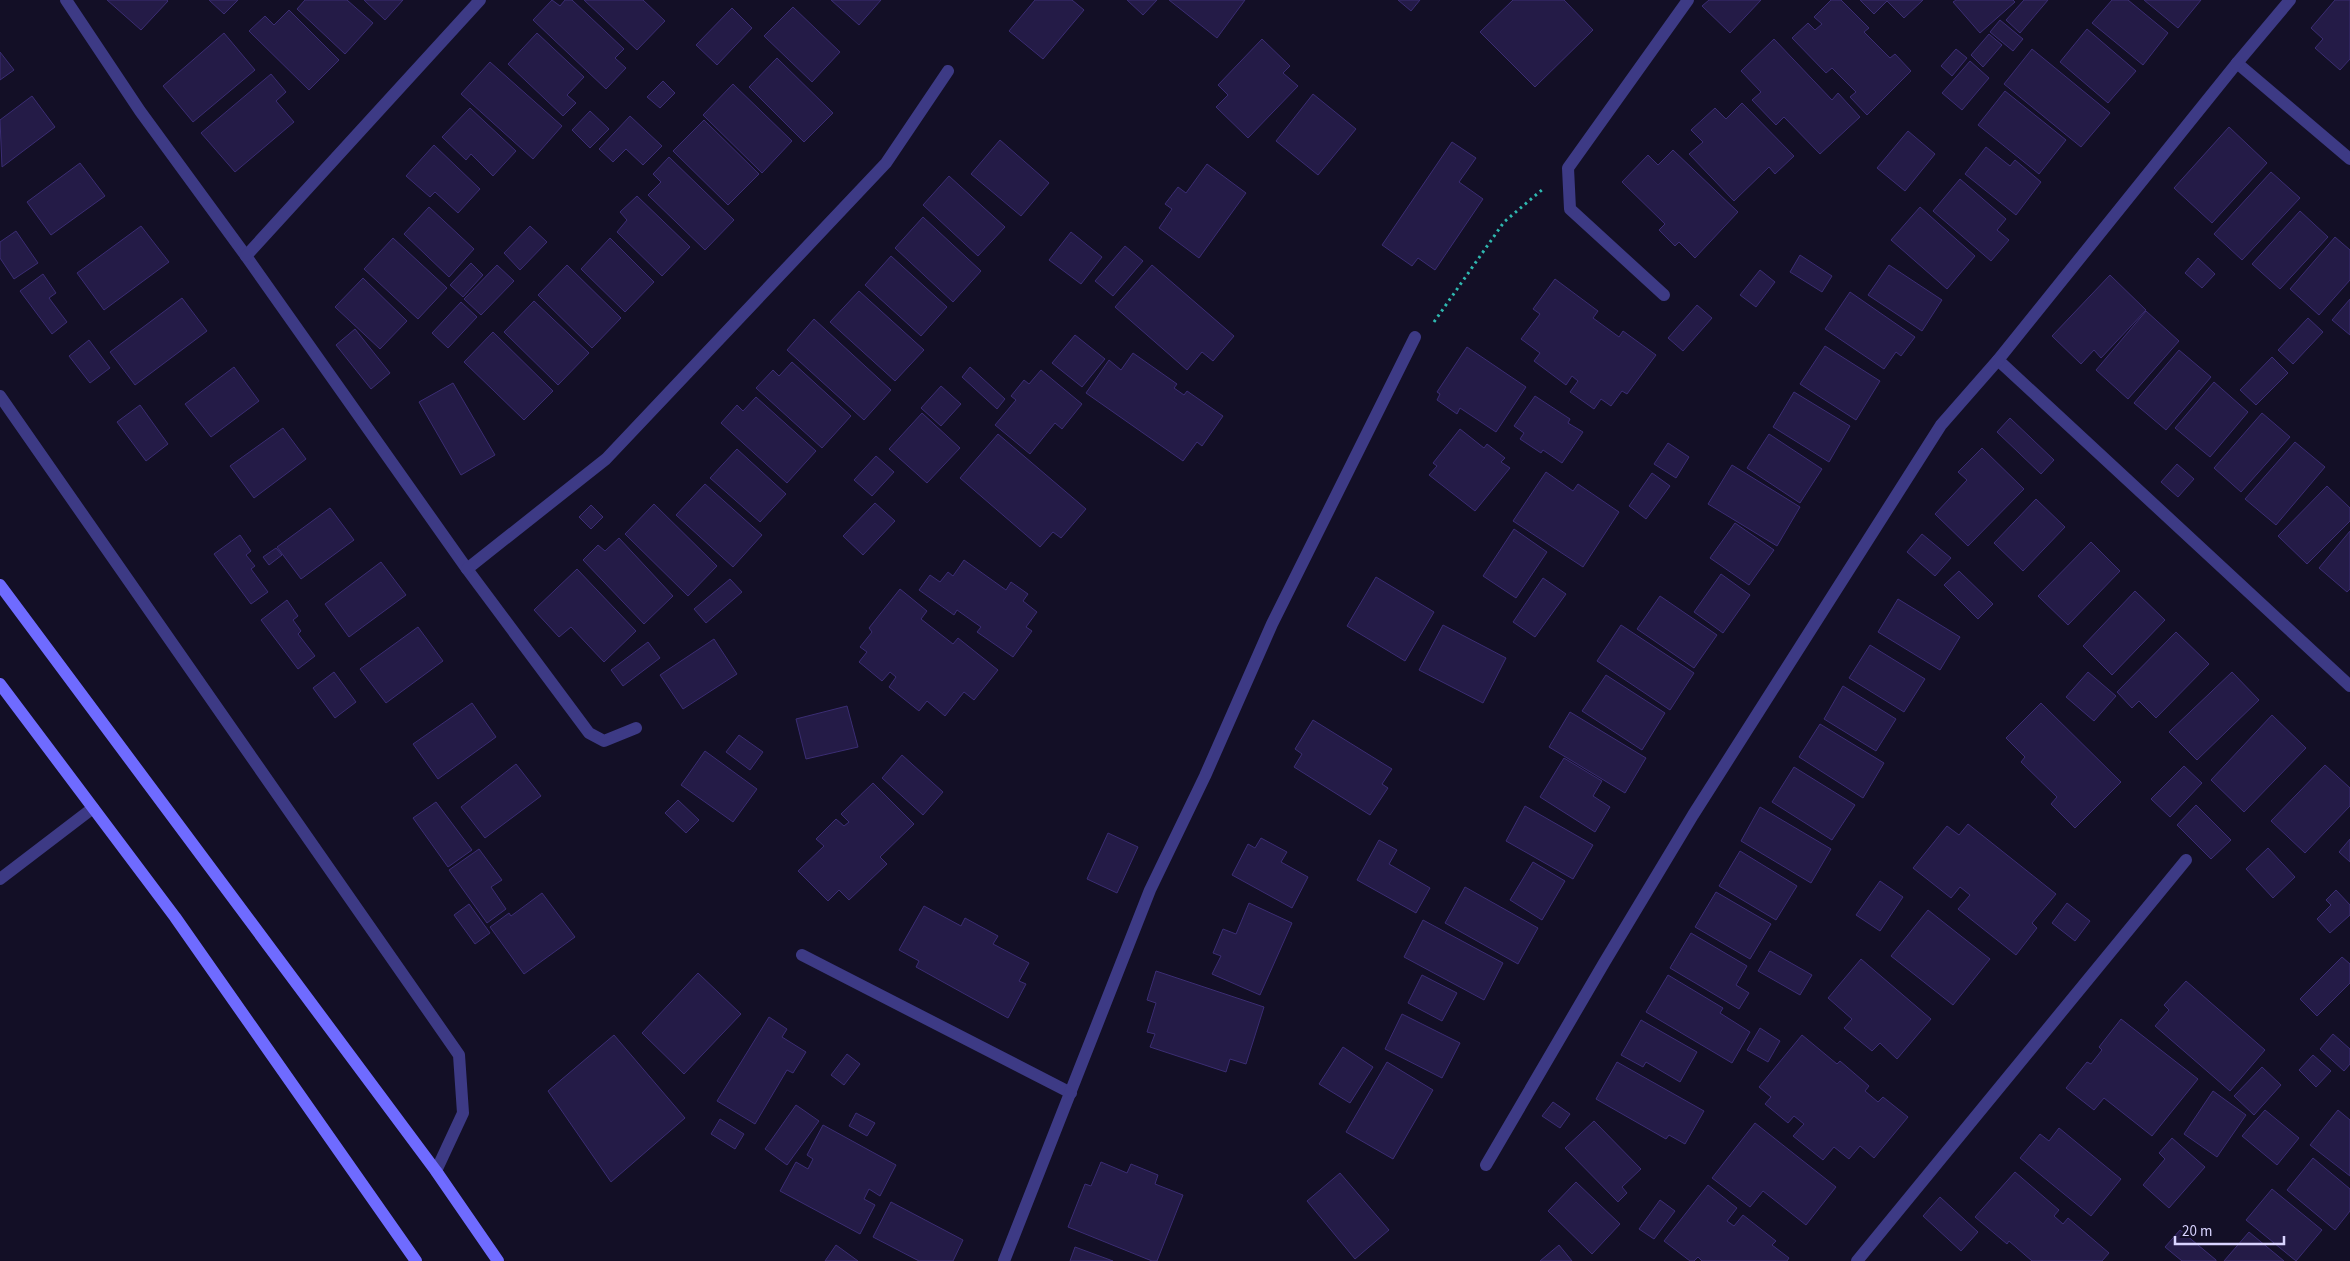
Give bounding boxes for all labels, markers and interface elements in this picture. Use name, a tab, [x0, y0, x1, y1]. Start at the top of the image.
scale bar	[2175, 1214, 2284, 1246]
text: 20 m	[2182, 1221, 2212, 1242]

